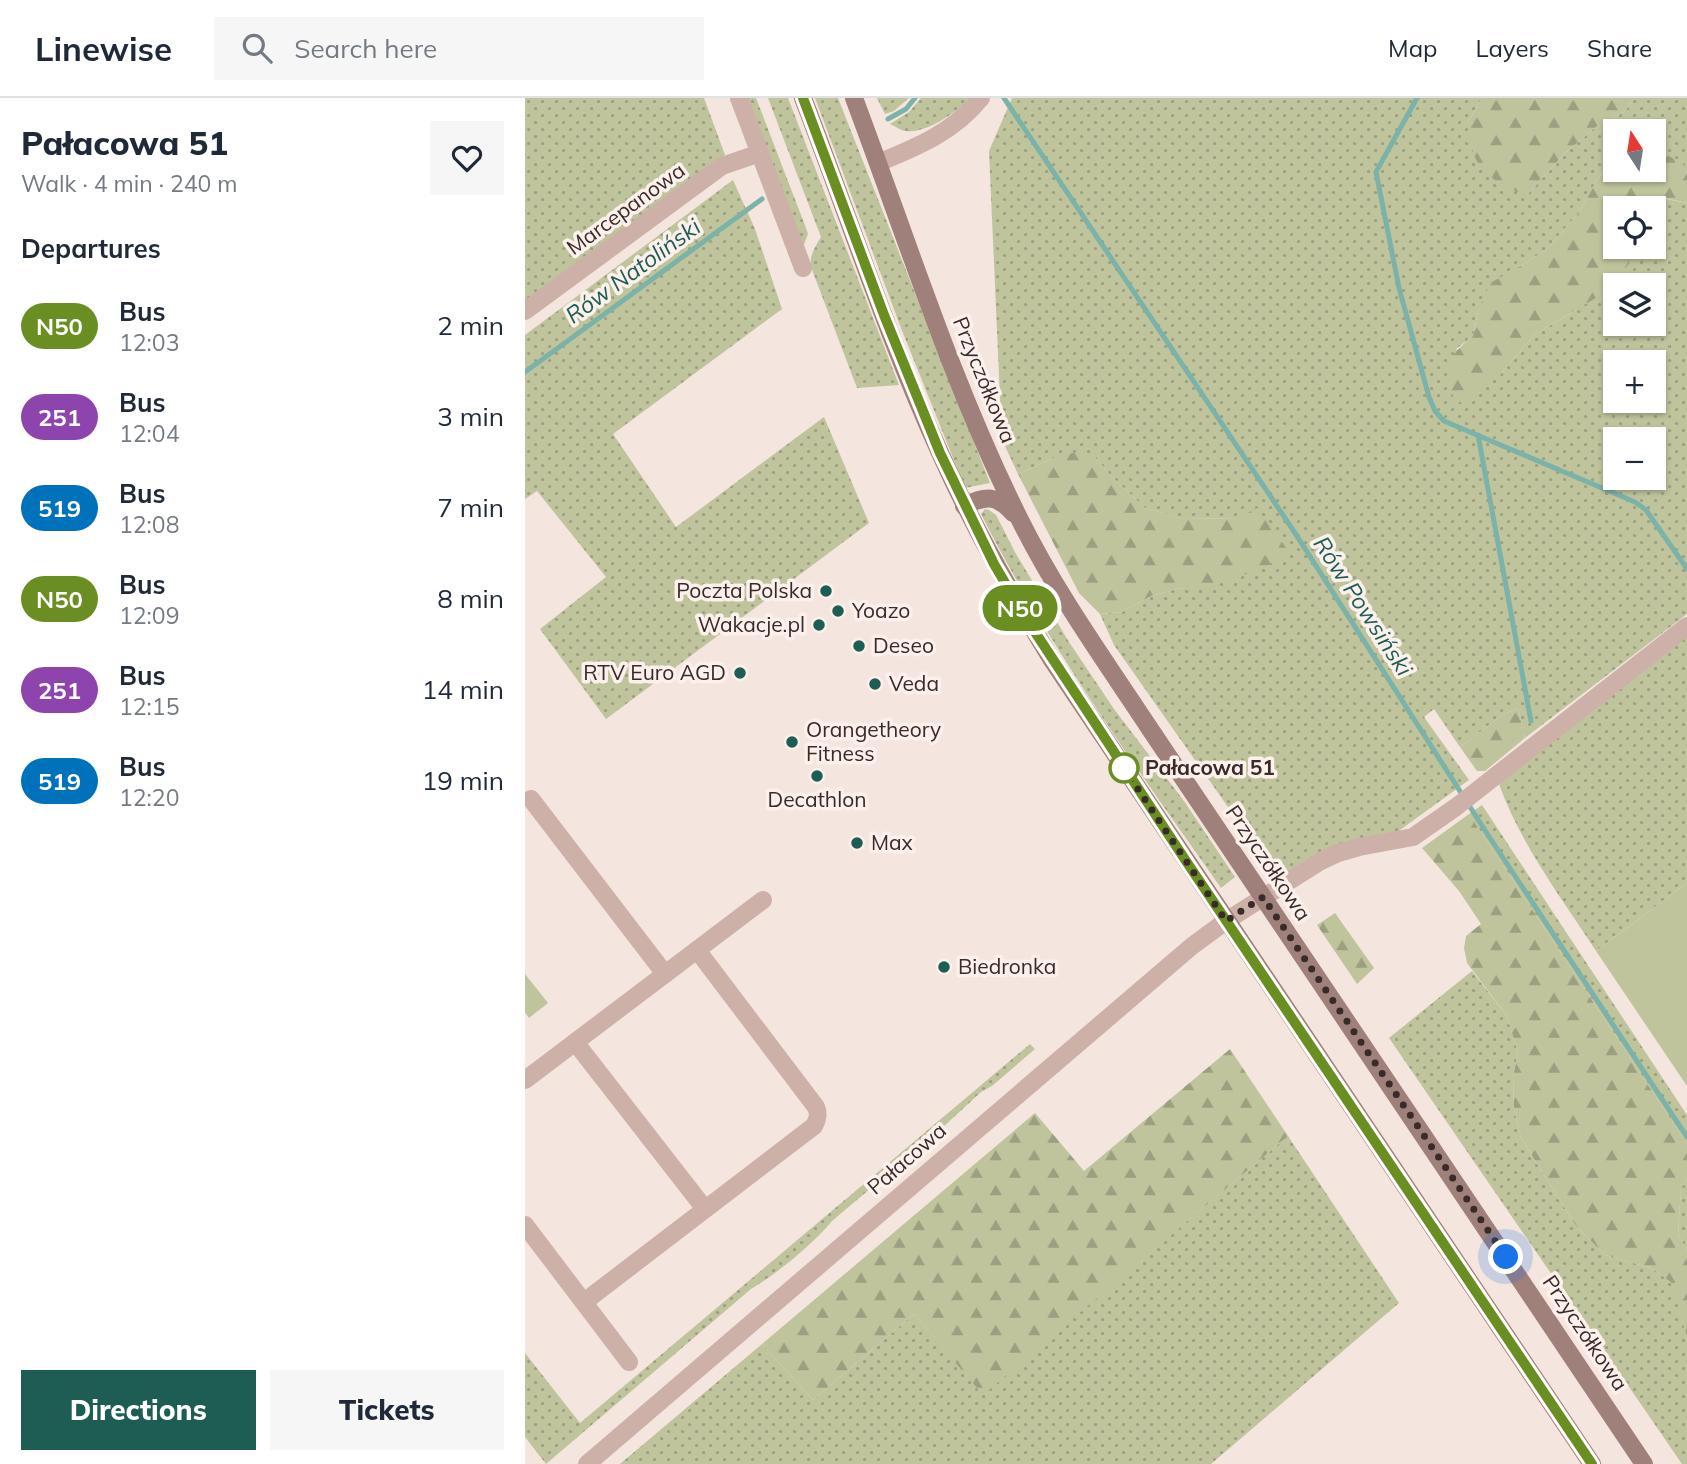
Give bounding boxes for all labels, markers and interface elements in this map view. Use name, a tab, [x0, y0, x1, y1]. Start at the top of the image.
search box	[214, 17, 704, 80]
text: Linewise	[35, 28, 172, 69]
icon: search	[238, 29, 276, 67]
text: Search here	[294, 32, 437, 65]
text: Map	[1388, 33, 1437, 63]
text: Layers	[1475, 33, 1549, 63]
text: Share	[1587, 33, 1652, 63]
north arrow	[1603, 119, 1666, 182]
map controls	[1603, 119, 1666, 490]
button: heart	[430, 121, 504, 195]
text: Pałacowa 51	[21, 122, 228, 163]
street label: Marcepanowa	[561, 157, 690, 260]
text: Walk · 4 min · 240 m	[21, 169, 238, 198]
button: locate	[1603, 196, 1666, 259]
water label: Rów Natoliński	[560, 212, 706, 329]
text: Departures	[21, 232, 161, 265]
button: layers	[1603, 273, 1666, 336]
text: Bus	[119, 295, 165, 328]
text: 2 min	[437, 309, 504, 342]
text: N50	[36, 311, 83, 341]
street label: Przyczółkowa	[948, 313, 1022, 447]
text: 12:03	[119, 328, 179, 357]
button: +	[1603, 350, 1666, 413]
text: Bus	[119, 386, 165, 419]
text: 3 min	[437, 400, 504, 433]
text: 251	[38, 402, 81, 432]
text: 12:04	[119, 419, 179, 448]
button: −	[1603, 427, 1666, 490]
text: Bus	[119, 477, 165, 510]
text: 7 min	[437, 491, 504, 524]
text: 519	[38, 493, 81, 523]
text: 12:08	[119, 510, 179, 539]
water label: Rów Powsiński	[1307, 530, 1420, 682]
text: Bus	[119, 568, 165, 601]
place label: Poczta Polska	[676, 577, 812, 603]
text: 8 min	[437, 582, 504, 615]
marker: Poczta Polska	[818, 583, 834, 599]
text: N50	[36, 584, 83, 614]
line badge: N50	[980, 585, 1060, 631]
text: N50	[997, 593, 1043, 623]
place label: Yoazo	[851, 597, 910, 623]
text: 12:09	[119, 601, 179, 630]
marker: Yoazo	[830, 603, 846, 619]
place label: Wakacje.pl	[698, 611, 805, 637]
marker: Wakacje.pl	[811, 617, 827, 633]
place label: Deseo	[873, 632, 934, 658]
marker: Deseo	[851, 638, 867, 654]
text: Bus	[119, 659, 165, 692]
place label: RTV Euro AGD	[583, 659, 726, 685]
marker: RTV Euro AGD	[732, 665, 748, 681]
place label: Veda	[889, 670, 939, 696]
text: 14 min	[422, 673, 504, 706]
text: 251	[38, 675, 81, 705]
marker: Veda	[867, 676, 883, 692]
text: 12:15	[119, 692, 179, 721]
place label: Orangetheory Fitness	[806, 716, 941, 766]
marker: Orangetheory Fitness	[784, 734, 800, 750]
text: Bus	[119, 750, 165, 783]
marker: Pałacowa 51	[1109, 753, 1139, 783]
place label: Pałacowa 51	[1145, 754, 1275, 780]
text: 19 min	[422, 764, 504, 797]
text: 519	[38, 766, 81, 796]
marker: Decathlon	[809, 768, 825, 784]
text: 12:20	[119, 783, 179, 812]
place label: Decathlon	[768, 786, 866, 812]
street label: Przyczółkowa	[1221, 800, 1317, 925]
place label: Max	[871, 829, 913, 855]
marker: Max	[849, 835, 865, 851]
place label: Biedronka	[958, 953, 1056, 979]
marker: Biedronka	[936, 959, 952, 975]
street label: Pałacowa	[862, 1117, 951, 1200]
your location	[1488, 1239, 1523, 1274]
street label: Przyczółkowa	[1538, 1270, 1634, 1395]
button: Directions	[21, 1370, 256, 1450]
button: Tickets	[270, 1370, 504, 1450]

